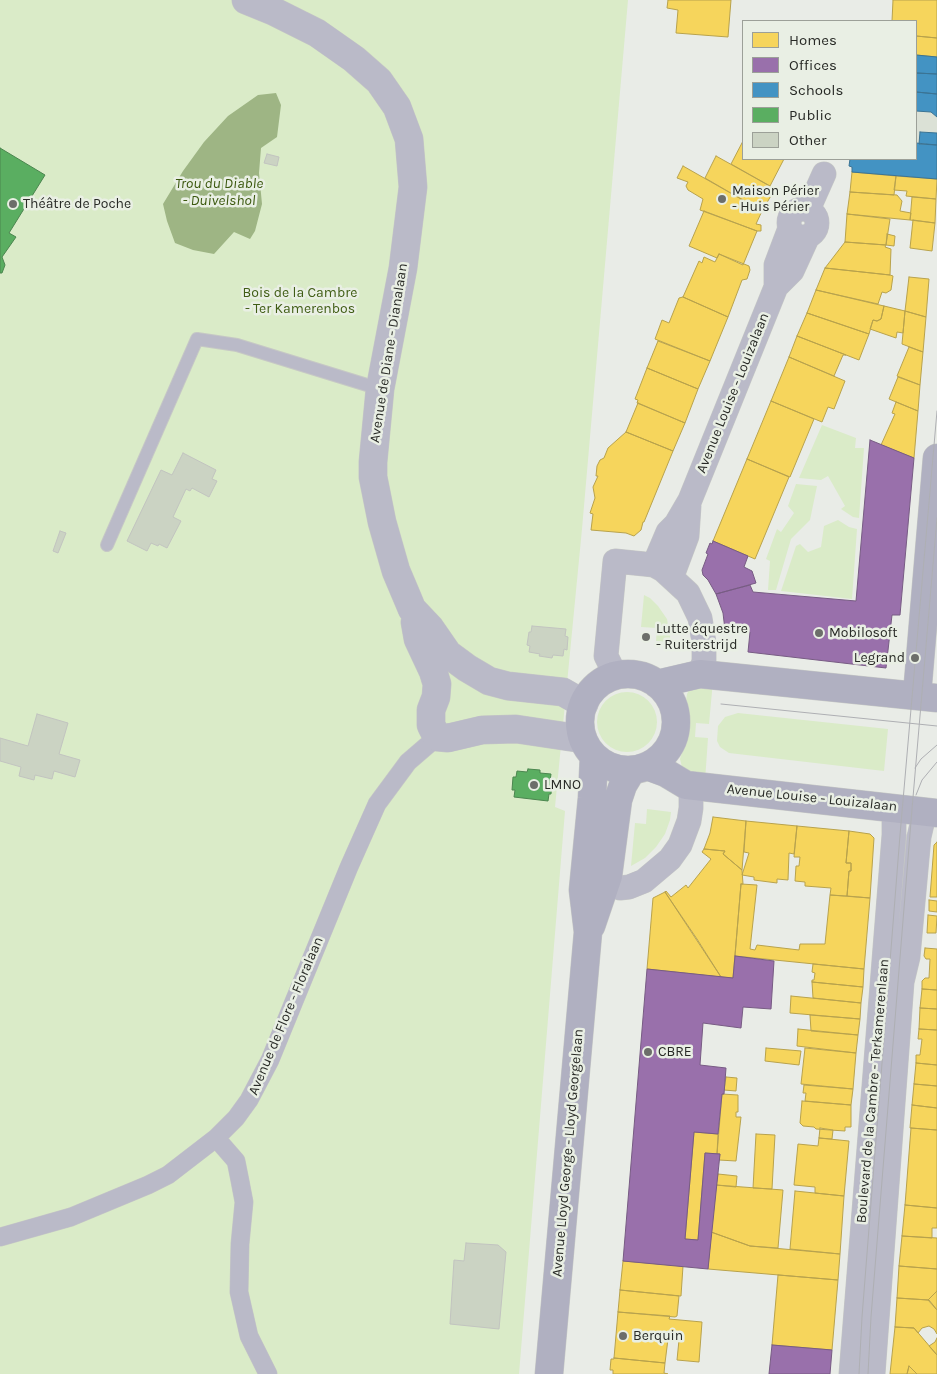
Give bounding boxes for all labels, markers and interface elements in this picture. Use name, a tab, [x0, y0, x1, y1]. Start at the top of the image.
legend	[742, 20, 917, 160]
text: Homes	[789, 31, 837, 49]
text: Offices	[789, 56, 837, 74]
text: Schools	[789, 81, 843, 99]
text: Public	[789, 106, 832, 124]
text: Other	[789, 131, 827, 149]
water label: Trou du Diable - Duivelshol	[175, 175, 263, 210]
place label: Maison Périer - Huis Périer	[732, 183, 819, 216]
marker: Maison Périer - Huis Périer	[716, 193, 728, 205]
place label: Théâtre de Poche	[23, 196, 131, 212]
marker: Théâtre de Poche	[7, 198, 19, 210]
street label: Avenue de Diane - Dianalaan	[367, 262, 411, 444]
park label: Bois de la Cambre - Ter Kamerenbos	[243, 285, 357, 318]
street label: Avenue Louise - Louizalaan	[693, 310, 773, 476]
place label: Lutte équestre - Ruiterstrijd	[656, 621, 748, 654]
place label: Mobilosoft	[829, 625, 898, 641]
marker: Mobilosoft	[813, 627, 825, 639]
marker: Lutte équestre - Ruiterstrijd	[640, 631, 652, 643]
place label: Legrand	[854, 650, 905, 666]
marker: Legrand	[909, 652, 921, 664]
place label: LMNO	[544, 777, 581, 793]
marker: LMNO	[528, 779, 540, 791]
street label: Avenue Louise - Louizalaan	[726, 781, 898, 815]
street label: Avenue de Flore - Floralaan	[245, 934, 327, 1098]
street label: Boulevard de la Cambre - Terkamerenlaan	[853, 958, 893, 1224]
street label: Avenue Lloyd George - Lloyd Georgelaan	[549, 1028, 587, 1278]
place label: CBRE	[658, 1044, 692, 1060]
marker: CBRE	[642, 1046, 654, 1058]
place label: Berquin	[633, 1328, 683, 1344]
marker: Berquin	[617, 1330, 629, 1342]

